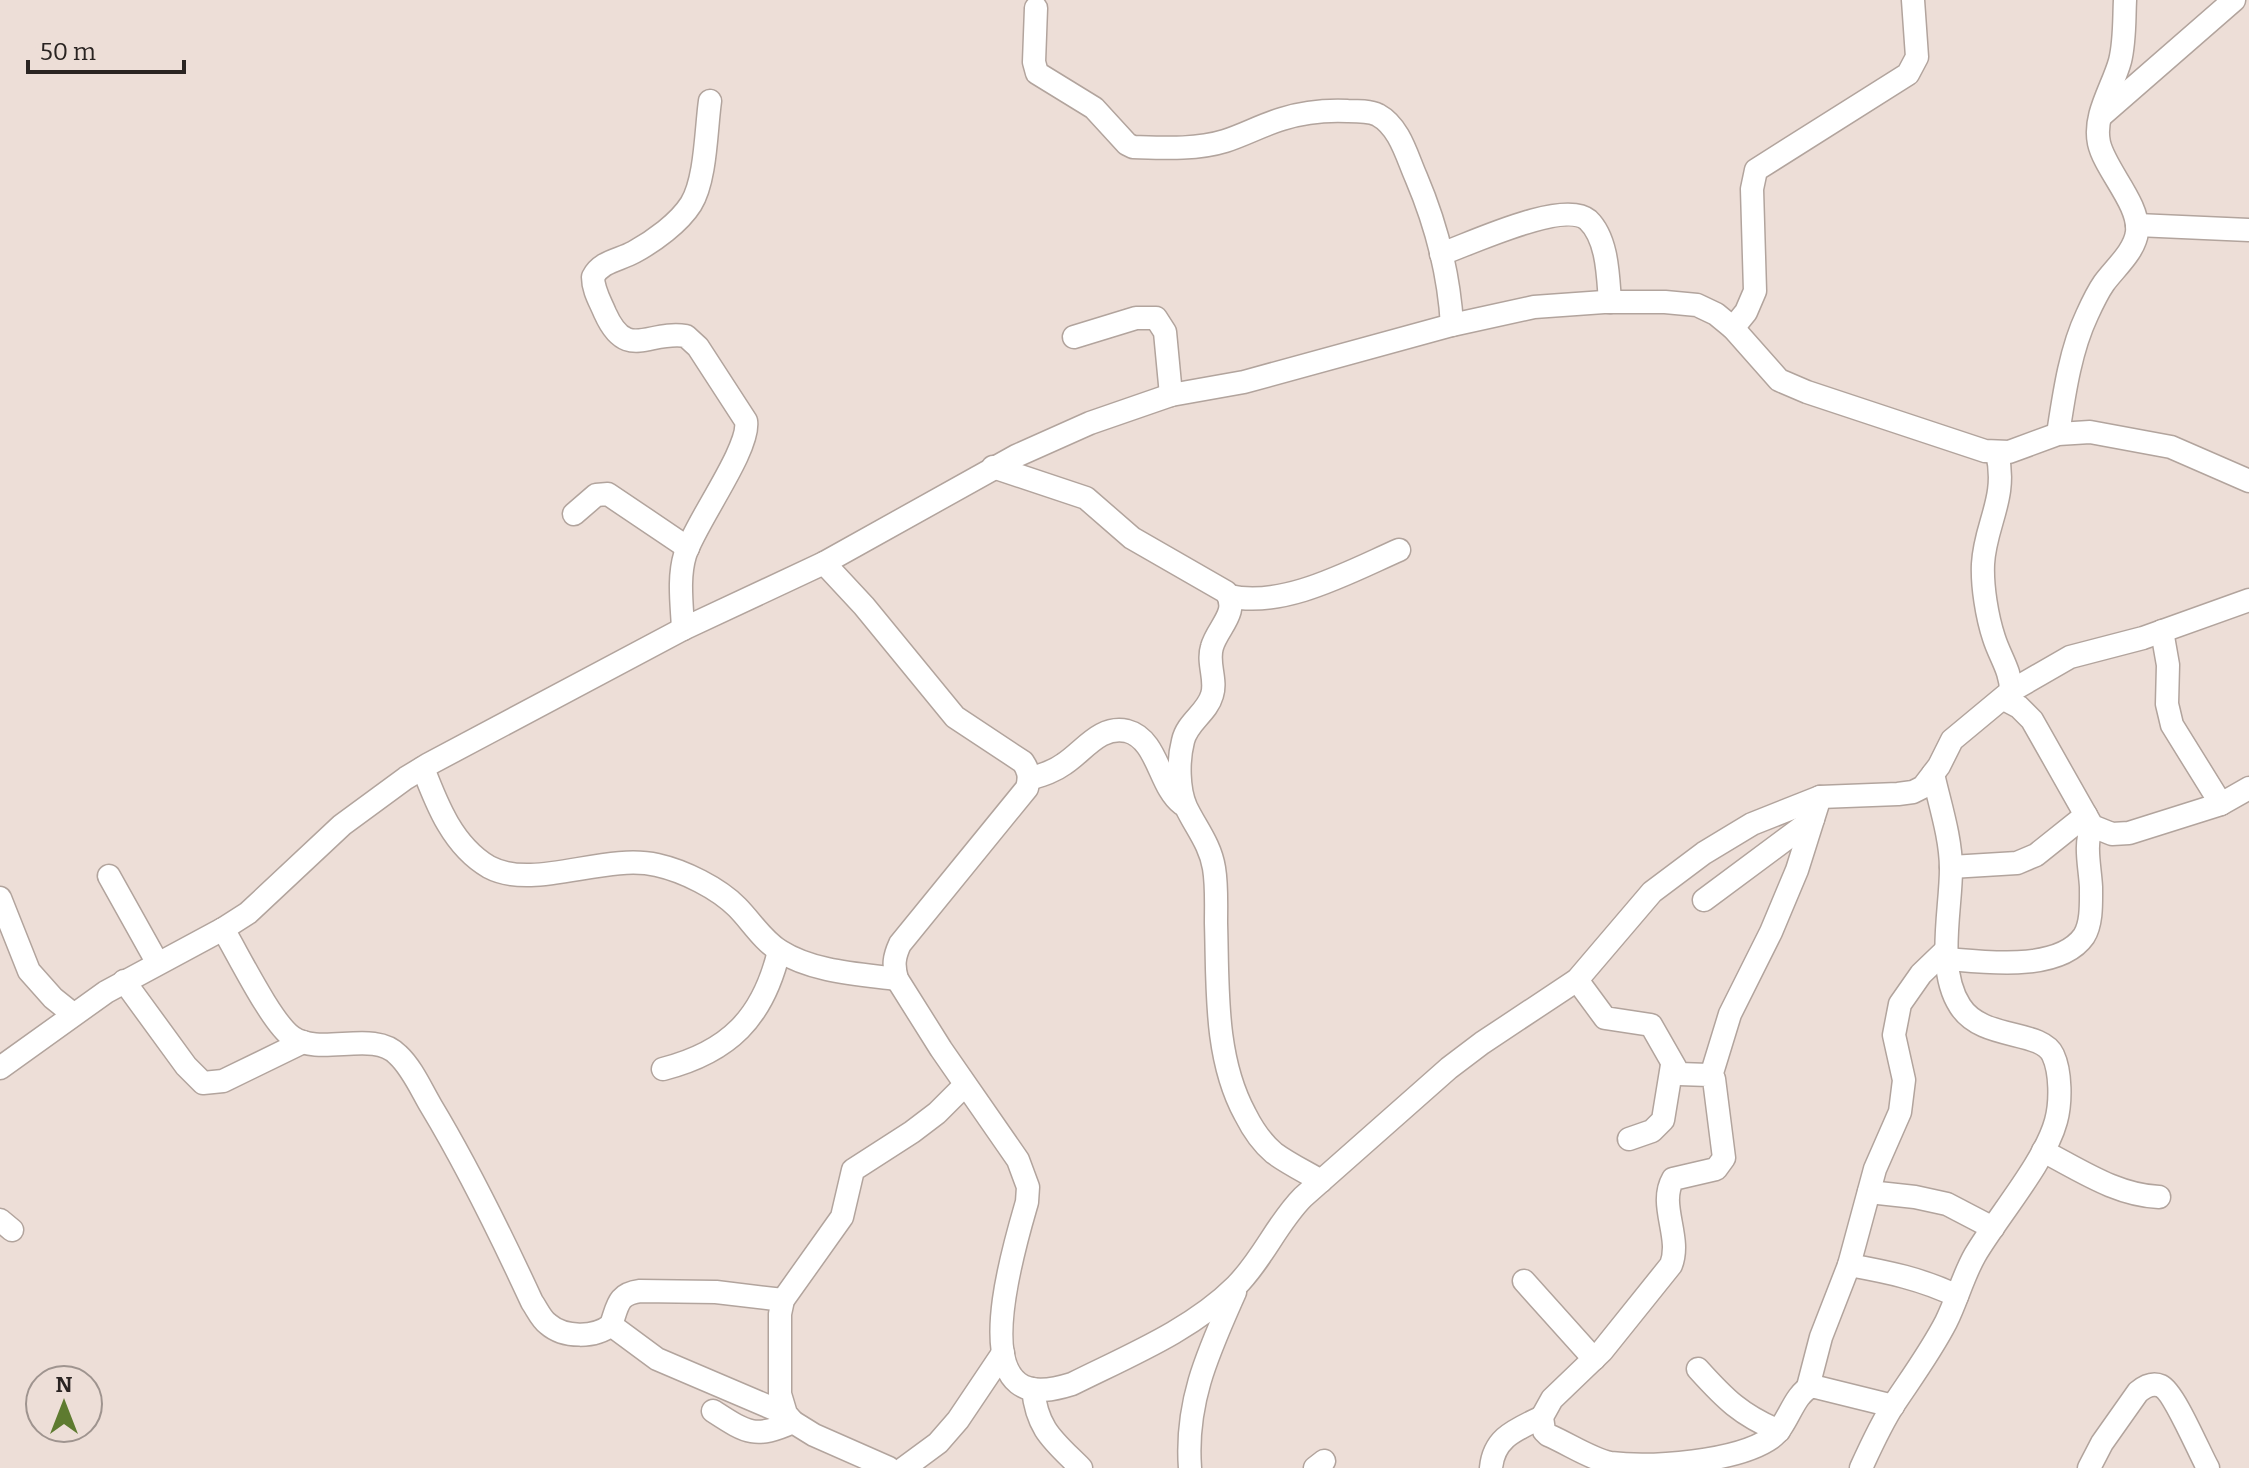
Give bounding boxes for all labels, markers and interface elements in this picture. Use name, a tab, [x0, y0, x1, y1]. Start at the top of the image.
scale bar	[28, 24, 184, 74]
text: 50 m	[40, 38, 96, 66]
north arrow	[24, 1364, 104, 1444]
text: N	[56, 1371, 73, 1398]

